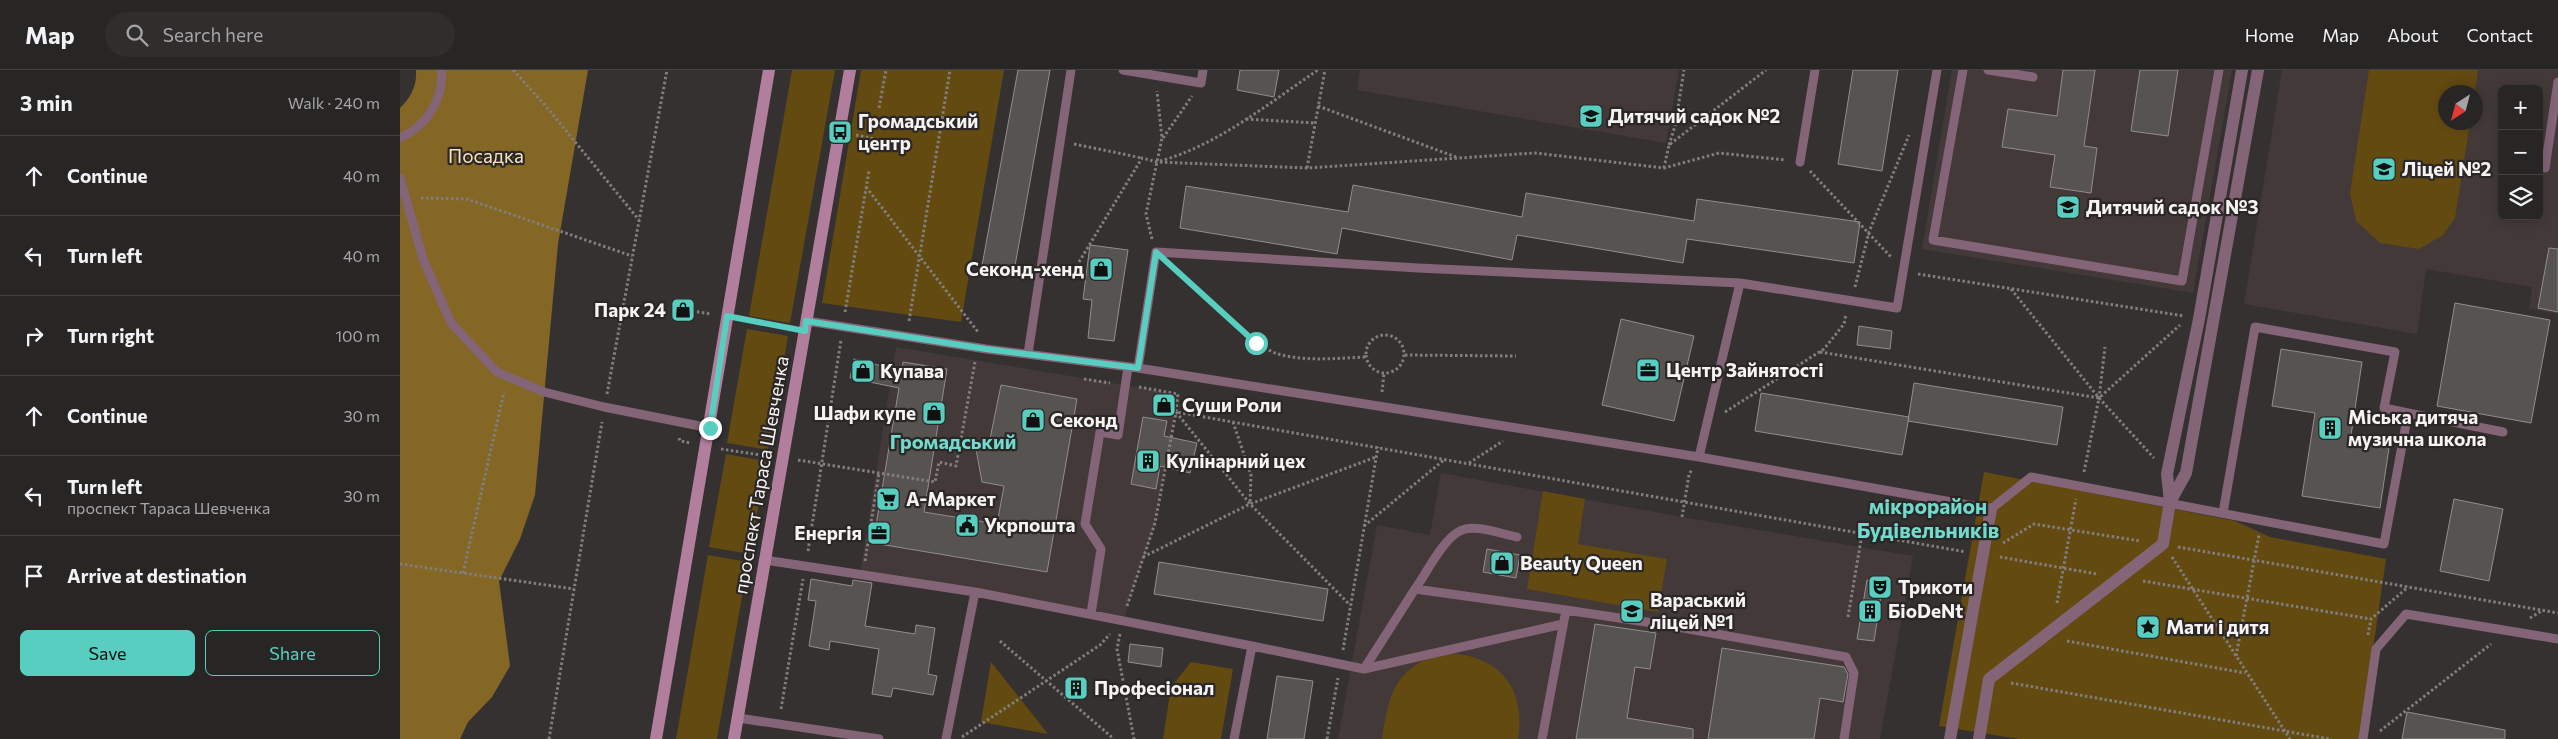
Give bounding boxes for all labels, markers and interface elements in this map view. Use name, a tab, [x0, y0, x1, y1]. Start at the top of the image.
search box	[105, 12, 455, 57]
text: Map	[25, 20, 75, 49]
icon: search	[123, 21, 151, 49]
text: Search here	[163, 23, 263, 46]
text: Home	[2245, 24, 2294, 46]
text: Map	[2322, 24, 2359, 46]
text: About	[2387, 24, 2439, 46]
text: Contact	[2467, 24, 2533, 46]
north arrow	[2438, 85, 2483, 130]
map controls	[2498, 85, 2543, 220]
button: +	[2498, 85, 2543, 130]
text: 3 min	[20, 90, 73, 115]
text: Walk · 240 m	[288, 93, 380, 112]
school or university icon: Дитячий садок №2	[1578, 103, 1604, 129]
place label: Дитячий садок №2	[1608, 104, 1780, 127]
place label: Громадський центр	[858, 109, 978, 154]
bus stop icon: Громадський центр	[827, 119, 853, 145]
button: −	[2498, 130, 2543, 175]
park label: Посадка	[448, 144, 524, 167]
school or university icon: Ліцей №2	[2371, 156, 2397, 182]
place label: Ліцей №2	[2402, 157, 2491, 180]
icon: ahead	[20, 162, 48, 190]
text: Continue	[67, 164, 147, 187]
text: 40 m	[343, 166, 380, 185]
button: layers	[2498, 175, 2543, 220]
school or university icon: Дитячий садок №3	[2055, 194, 2081, 220]
place label: Дитячий садок №3	[2086, 195, 2259, 218]
icon: left	[20, 242, 48, 270]
text: Turn left	[67, 244, 142, 267]
text: 40 m	[343, 246, 380, 265]
shop icon: Секонд-хенд	[1088, 256, 1114, 282]
place label: Секонд-хенд	[966, 257, 1084, 280]
shop icon: Парк 24	[670, 297, 696, 323]
place label: Парк 24	[594, 298, 666, 321]
icon: right	[20, 322, 48, 350]
text: Turn right	[67, 324, 154, 347]
text: 100 m	[335, 326, 380, 345]
route start	[1245, 332, 1268, 355]
street label: проспект Тараса Шевченка	[728, 354, 793, 596]
office icon: Центр Зайнятості	[1635, 357, 1661, 383]
shop icon: Купава	[850, 358, 876, 384]
place label: Центр Зайнятості	[1666, 358, 1824, 381]
place label: Купава	[880, 359, 944, 382]
shop icon: Суши Роли	[1151, 392, 1177, 418]
place label: Суши Роли	[1182, 393, 1281, 416]
shop icon: Шафи купе	[921, 400, 947, 426]
place label: Шафи купе	[814, 401, 916, 424]
icon: ahead	[20, 402, 48, 430]
text: Continue	[67, 404, 147, 427]
place label: Міська дитяча музична школа	[2348, 405, 2487, 450]
text: 30 m	[343, 406, 380, 425]
shop icon: Секонд	[1020, 407, 1046, 433]
place label: Секонд	[1050, 408, 1118, 431]
building icon: Міська дитяча музична школа	[2317, 415, 2343, 441]
route end	[699, 417, 722, 440]
district label: Громадський	[890, 429, 1016, 453]
building icon: Кулінарний цех	[1135, 448, 1161, 474]
place label: Кулінарний цех	[1166, 449, 1306, 472]
text: Turn left	[67, 475, 142, 498]
icon: left	[20, 482, 48, 510]
text: 30 m	[343, 486, 380, 505]
supermarket icon: А-Маркет	[875, 486, 901, 512]
place label: А-Маркет	[906, 487, 996, 510]
district label: мікрорайон Будівельників	[1857, 493, 1999, 542]
text: проспект Тараса Шевченка	[67, 498, 270, 517]
public building icon: Укрпошта	[954, 512, 980, 538]
place label: Укрпошта	[984, 513, 1076, 536]
office icon: Енергія	[866, 520, 892, 546]
place label: Енергія	[794, 521, 862, 544]
shop icon: Beauty Queen	[1489, 550, 1515, 576]
place label: Beauty Queen	[1520, 551, 1643, 574]
icon: arrive	[20, 562, 48, 590]
text: Arrive at destination	[67, 564, 247, 587]
theatre icon: Трикоти	[1867, 574, 1893, 600]
place label: Трикоти	[1898, 575, 1973, 598]
place label: Вараський ліцей №1	[1650, 588, 1746, 633]
school or university icon: Вараський ліцей №1	[1619, 598, 1645, 624]
building icon: БіоDeNt	[1857, 598, 1883, 624]
place label: БіоDeNt	[1888, 599, 1963, 622]
place icon: Мати і дитя	[2135, 614, 2161, 640]
place label: Мати і дитя	[2166, 615, 2269, 638]
button: Save	[20, 630, 195, 676]
button: Share	[205, 630, 380, 676]
building icon: Професіонал	[1063, 675, 1089, 701]
place label: Професіонал	[1094, 676, 1214, 699]

